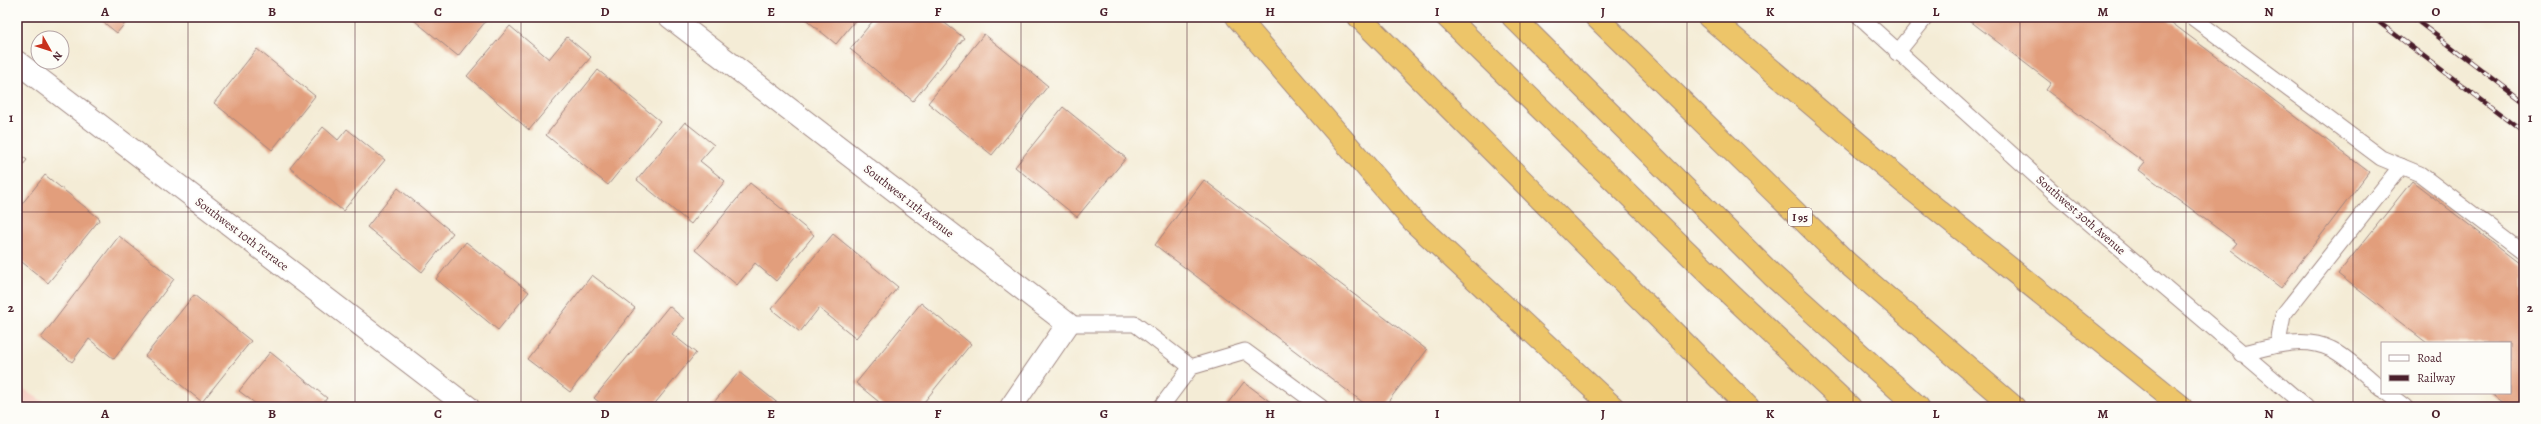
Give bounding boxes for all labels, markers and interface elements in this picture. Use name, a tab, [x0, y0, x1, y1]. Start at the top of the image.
text: A	[100, 3, 110, 20]
text: B	[268, 3, 276, 20]
text: C	[434, 3, 442, 20]
text: D	[600, 3, 610, 20]
text: E	[767, 3, 775, 20]
text: F	[935, 3, 942, 20]
text: G	[1100, 3, 1108, 20]
text: H	[1265, 3, 1275, 20]
text: I	[1435, 3, 1440, 20]
text: J	[1601, 3, 1605, 20]
text: K	[1766, 3, 1775, 20]
text: L	[1933, 3, 1940, 20]
text: M	[2098, 3, 2109, 20]
text: N	[2264, 3, 2274, 20]
text: O	[2432, 3, 2441, 20]
north arrow	[30, 30, 70, 70]
text: N	[49, 48, 66, 64]
text: 1	[9, 109, 14, 126]
text: 1	[2528, 109, 2533, 126]
street label: Southwest 11th Avenue	[861, 161, 957, 241]
street label: Southwest 30th Avenue	[2033, 172, 2129, 258]
street label: Southwest 10th Terrace	[192, 194, 292, 274]
road number: I 95	[1788, 208, 1812, 226]
text: 2	[8, 299, 15, 316]
text: 2	[2527, 299, 2534, 316]
legend	[2381, 342, 2511, 394]
text: Road	[2417, 350, 2443, 366]
text: Railway	[2417, 370, 2456, 386]
text: A	[100, 405, 110, 422]
text: B	[268, 405, 276, 422]
text: C	[434, 405, 442, 422]
text: D	[600, 405, 610, 422]
text: E	[767, 405, 775, 422]
text: F	[935, 405, 942, 422]
text: G	[1100, 405, 1108, 422]
text: H	[1265, 405, 1275, 422]
text: I	[1435, 405, 1440, 422]
text: J	[1601, 405, 1605, 422]
text: K	[1766, 405, 1775, 422]
text: L	[1933, 405, 1940, 422]
text: M	[2098, 405, 2109, 422]
text: N	[2264, 405, 2274, 422]
text: O	[2432, 405, 2441, 422]

